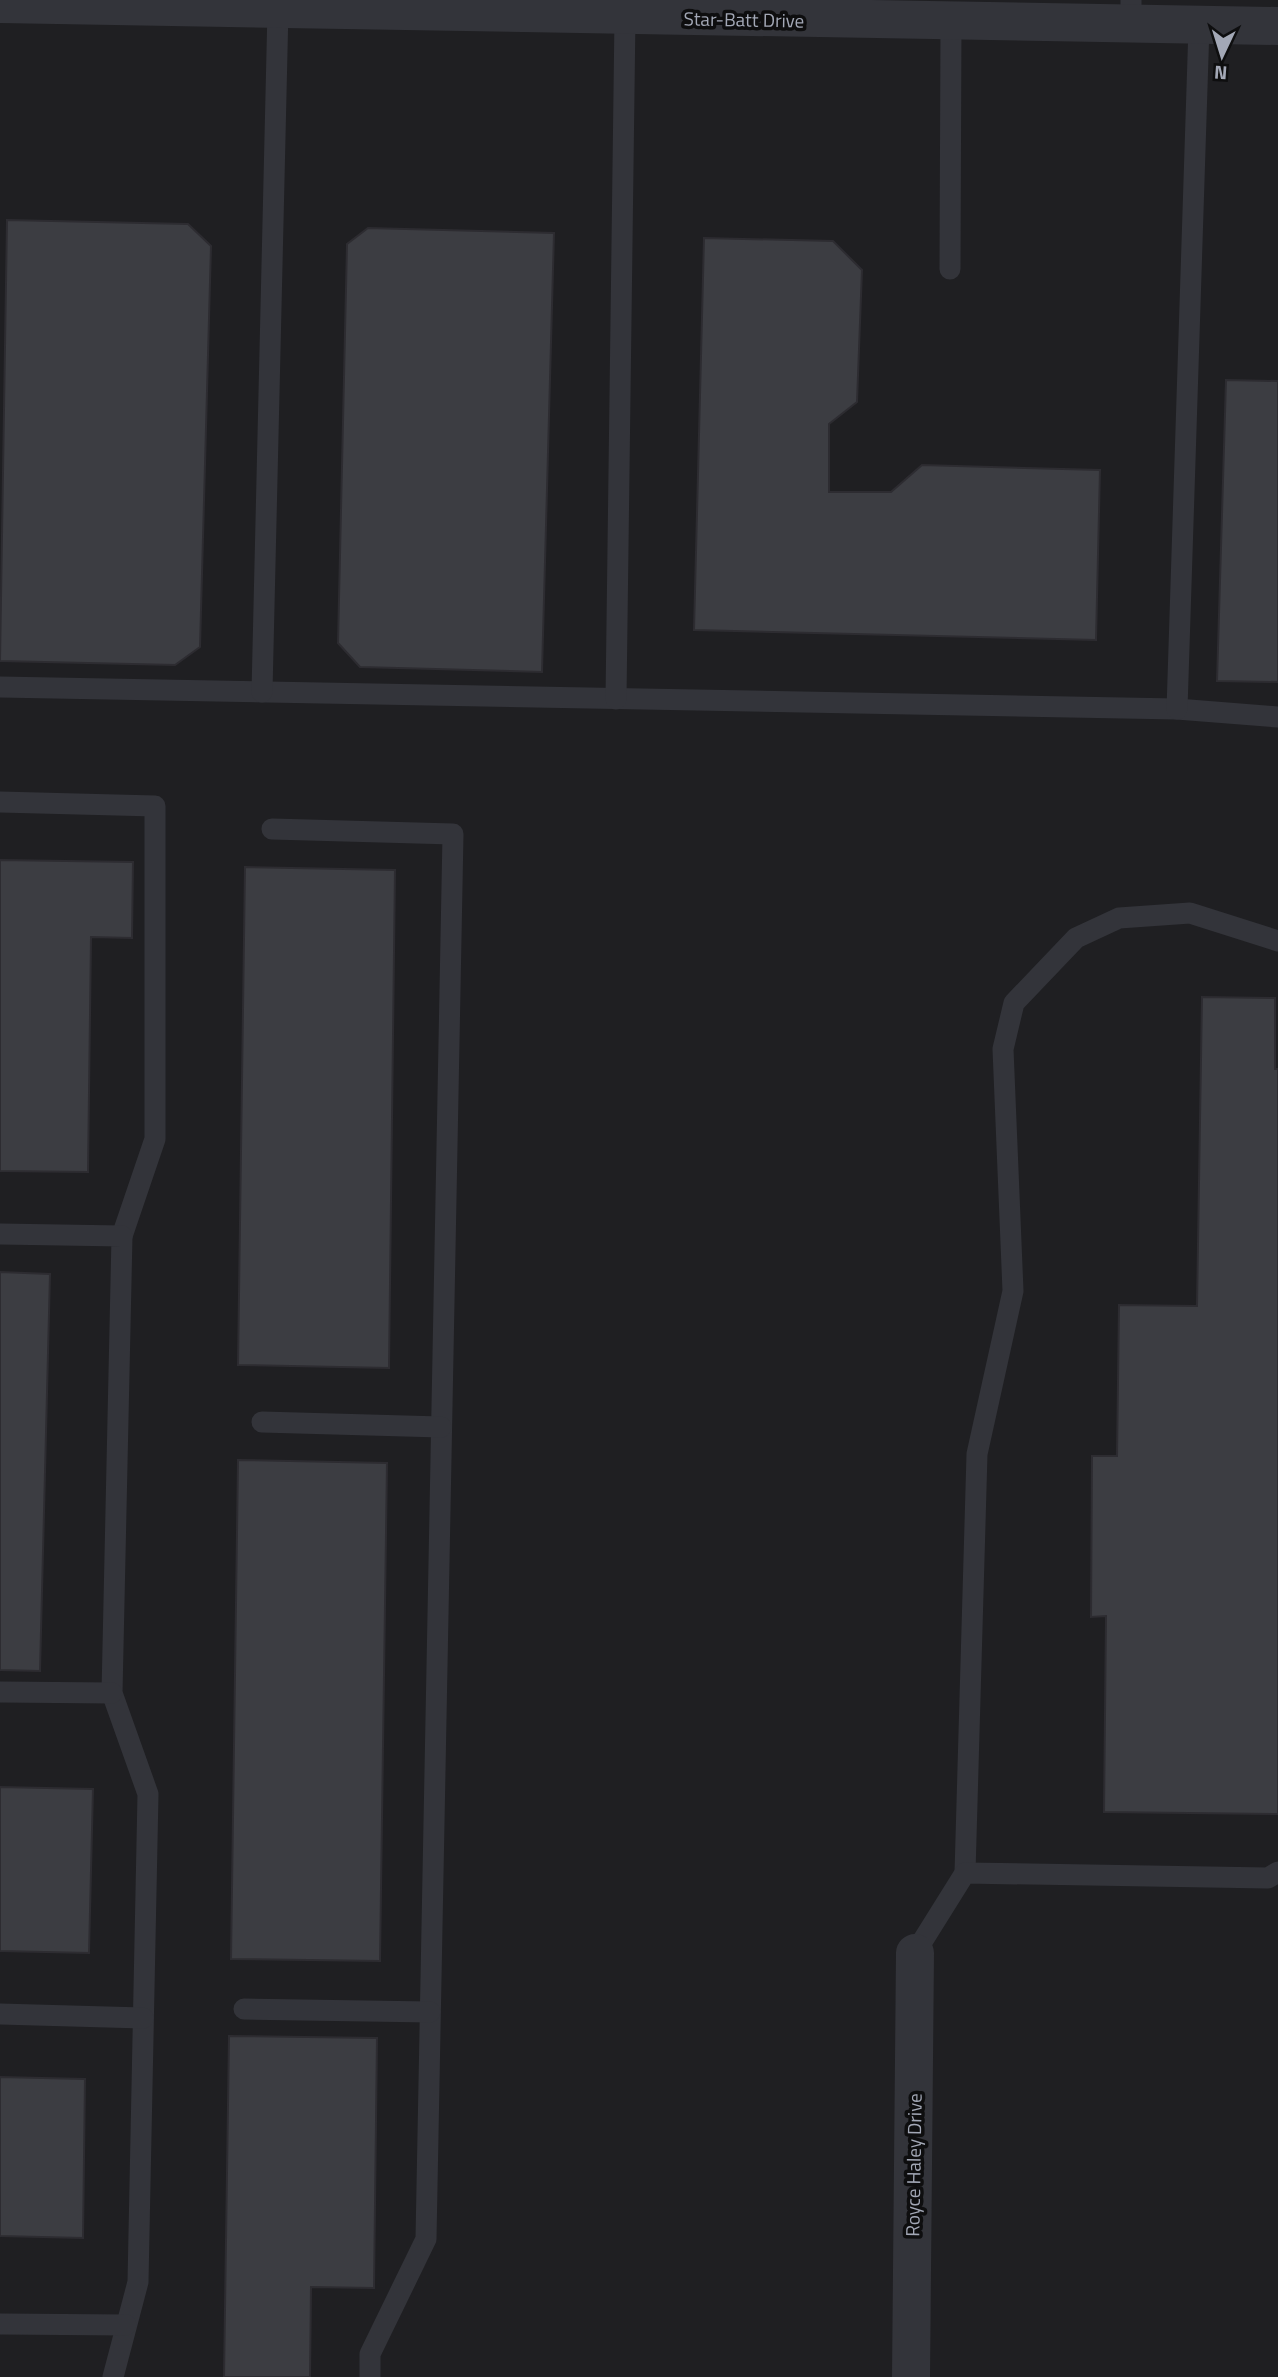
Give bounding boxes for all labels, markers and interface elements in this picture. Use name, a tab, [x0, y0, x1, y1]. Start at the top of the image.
street label: Star-Batt Drive	[683, 3, 805, 35]
north arrow	[1187, 21, 1257, 91]
text: N	[1213, 59, 1228, 88]
street label: Royce Haley Drive	[897, 2093, 929, 2237]

